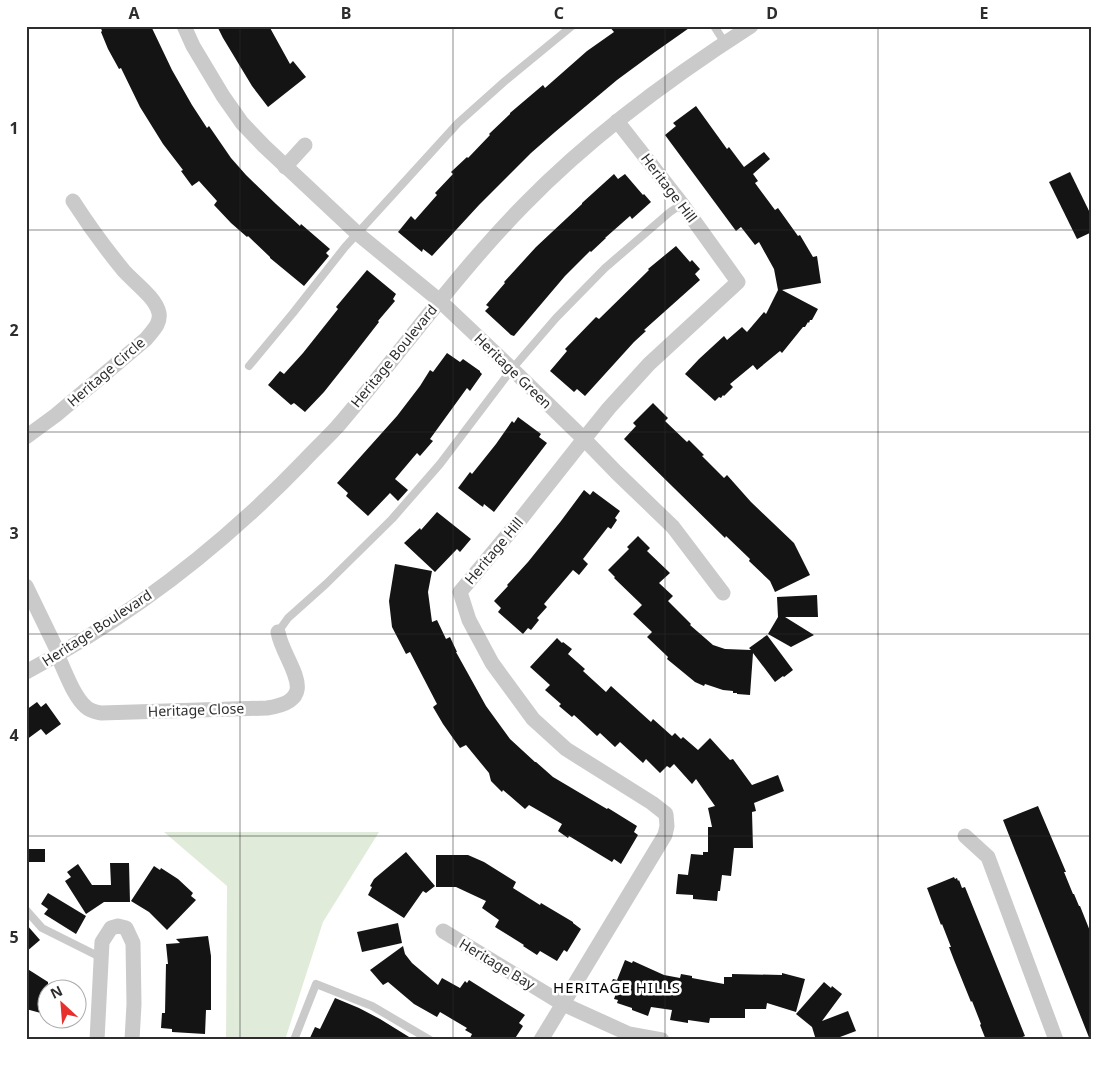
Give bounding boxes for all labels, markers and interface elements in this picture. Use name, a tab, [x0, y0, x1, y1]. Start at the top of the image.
text: A	[128, 2, 140, 24]
text: B	[341, 2, 351, 24]
text: C	[554, 2, 564, 24]
text: D	[766, 2, 778, 24]
text: E	[980, 2, 989, 24]
text: 1	[9, 117, 19, 139]
street label: Heritage Hill	[637, 149, 702, 226]
street label: Heritage Boulevard	[346, 300, 441, 411]
text: 2	[9, 319, 19, 341]
street label: Heritage Green	[470, 329, 556, 413]
street label: Heritage Circle	[63, 333, 149, 411]
street label: Heritage Hill	[460, 513, 527, 588]
text: 3	[9, 522, 19, 544]
street label: Heritage Boulevard	[38, 585, 155, 670]
street label: Heritage Close	[148, 698, 245, 721]
text: 4	[9, 724, 19, 746]
text: 5	[9, 926, 19, 948]
street label: Heritage Bay	[456, 934, 539, 994]
district label: HERITAGE HILLS	[553, 977, 681, 997]
north arrow	[38, 978, 88, 1028]
text: N	[47, 981, 65, 1003]

